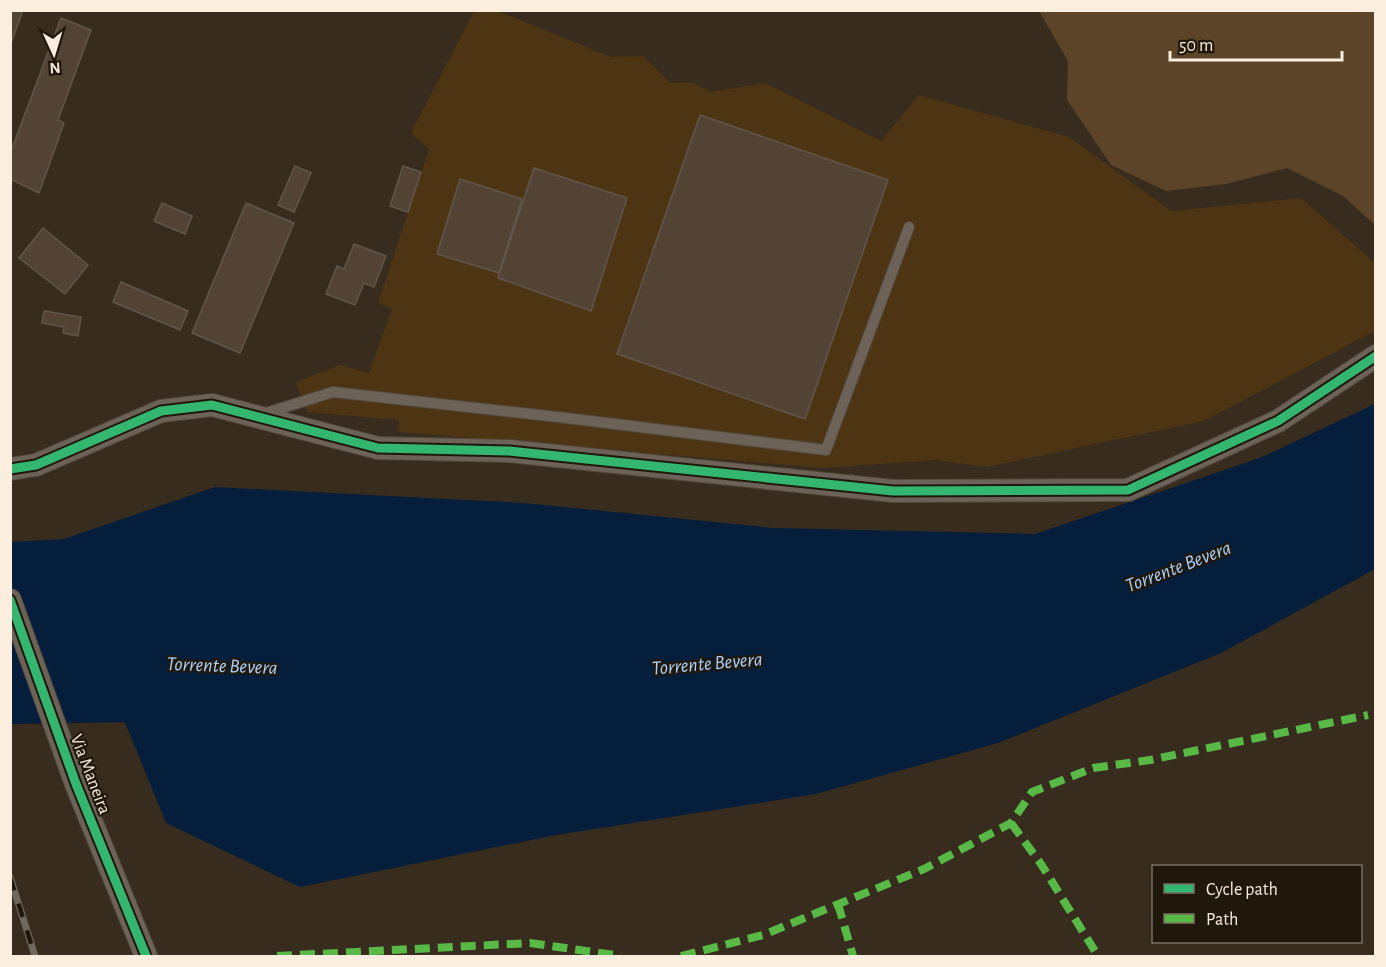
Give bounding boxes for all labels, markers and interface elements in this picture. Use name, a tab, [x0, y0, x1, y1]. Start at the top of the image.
north arrow	[24, 24, 84, 84]
scale bar	[1170, 24, 1342, 62]
text: 50 m	[1179, 37, 1213, 55]
text: N	[49, 60, 61, 76]
water label: Torrente Bevera	[1123, 538, 1234, 596]
water label: Torrente Bevera	[651, 649, 763, 679]
water label: Torrente Bevera	[166, 654, 278, 678]
street label: Via Maneira	[67, 732, 113, 817]
legend	[1152, 865, 1362, 943]
text: Cycle path	[1206, 881, 1278, 899]
text: Path	[1206, 911, 1238, 929]

